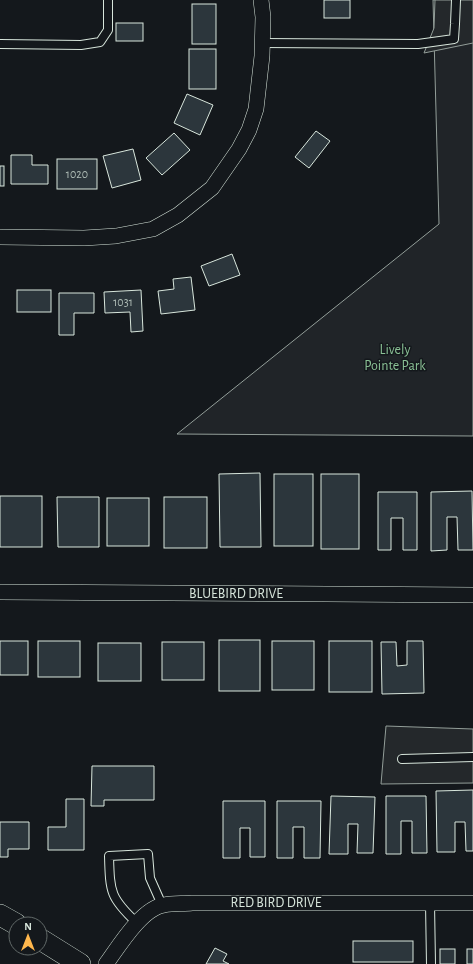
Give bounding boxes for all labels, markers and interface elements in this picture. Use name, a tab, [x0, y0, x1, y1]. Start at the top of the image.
house number: 1020	[66, 168, 88, 180]
house number: 1031	[113, 296, 133, 308]
park label: Lively Pointe Park	[364, 343, 426, 373]
street label: BLUEBIRD DRIVE	[189, 587, 283, 601]
street label: RED BIRD DRIVE	[230, 896, 322, 910]
north arrow	[8, 916, 48, 956]
text: N	[24, 921, 32, 932]

